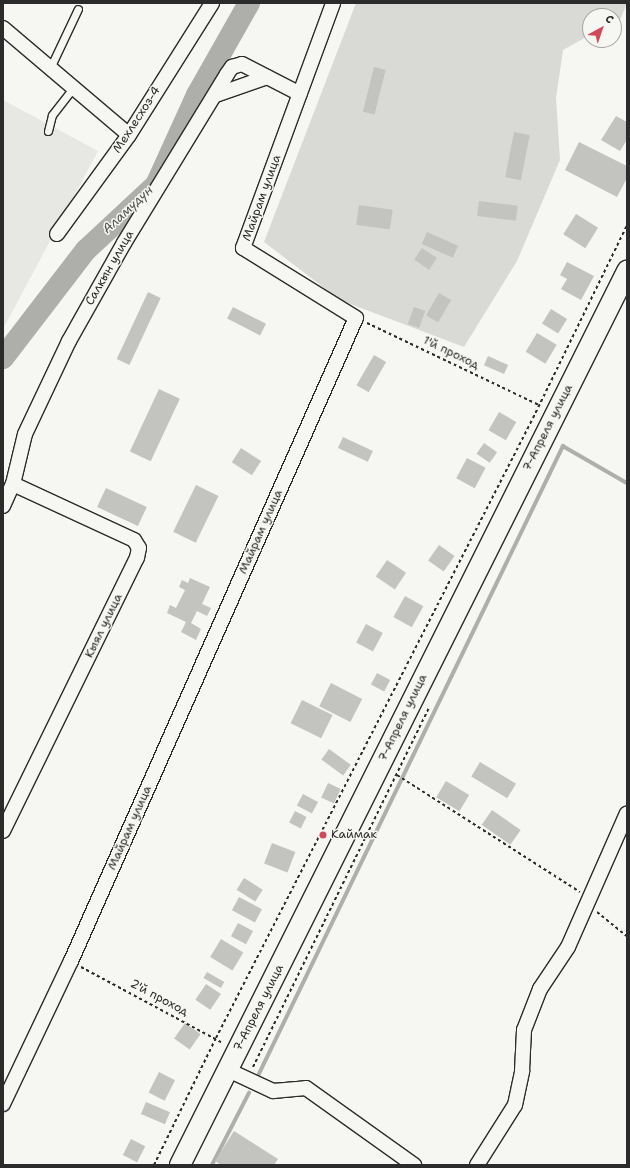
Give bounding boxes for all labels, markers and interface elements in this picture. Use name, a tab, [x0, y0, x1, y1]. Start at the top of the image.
north arrow	[582, 8, 622, 48]
text: С	[602, 11, 617, 27]
street label: Мехлесхоз-4	[110, 84, 164, 156]
street label: Майрам улица	[240, 153, 284, 243]
water label: Аламүдүн	[100, 183, 156, 237]
street label: Салкын улица	[83, 228, 137, 308]
street label: 1'й проход	[421, 333, 481, 373]
street label: 7-Апреля улица	[520, 382, 576, 474]
street label: Майрам улица	[236, 488, 286, 576]
street label: Кыял улица	[82, 592, 126, 660]
street label: 7-Апреля улица	[376, 672, 430, 764]
street label: Майрам улица	[105, 784, 155, 872]
place label: Каймак	[331, 828, 377, 842]
marker: Каймак	[318, 830, 328, 840]
street label: 7-Апреля улица	[231, 962, 287, 1054]
street label: 2'й проход	[127, 977, 191, 1019]

